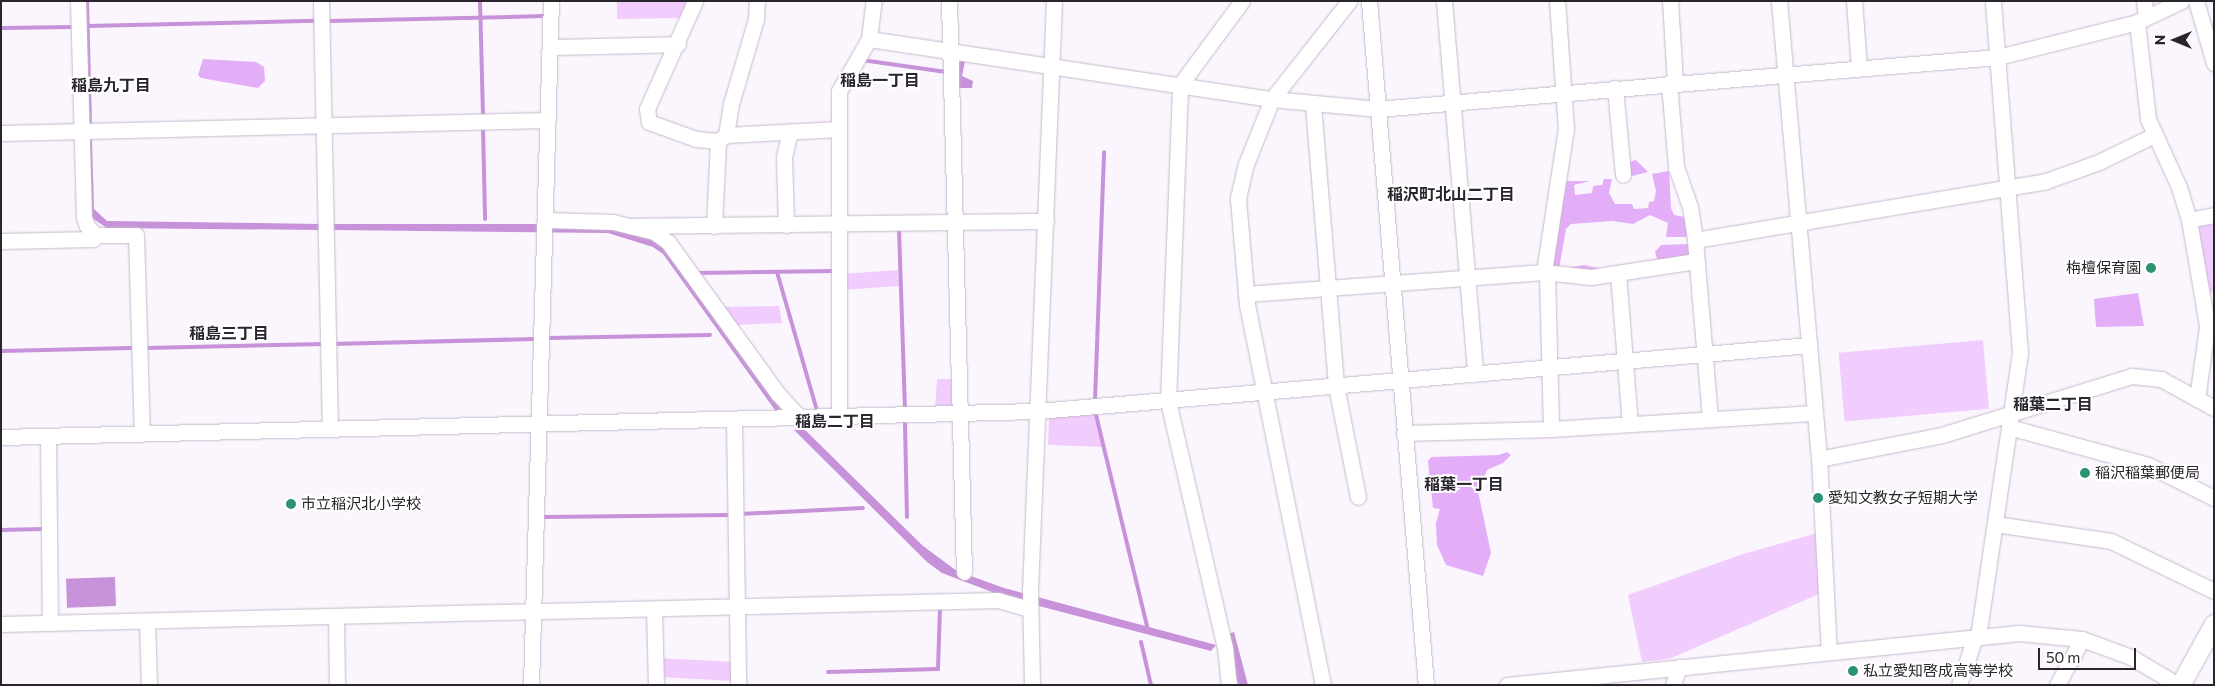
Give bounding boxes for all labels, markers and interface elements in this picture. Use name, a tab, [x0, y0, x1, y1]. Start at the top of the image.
north arrow	[2150, 15, 2200, 65]
text: N	[2151, 35, 2168, 45]
district label: 稲島一丁目	[840, 70, 920, 90]
district label: 稲島九丁目	[71, 75, 151, 95]
district label: 稲沢町北山二丁目	[1387, 184, 1515, 204]
place label: 栴檀保育園	[2066, 259, 2141, 277]
marker: 栴檀保育園	[2145, 262, 2157, 274]
district label: 稲島三丁目	[189, 323, 269, 343]
district label: 稲葉二丁目	[2013, 394, 2093, 414]
district label: 稲島二丁目	[795, 411, 875, 431]
place label: 稲沢稲葉郵便局	[2095, 464, 2200, 482]
marker: 稲沢稲葉郵便局	[2079, 467, 2091, 479]
district label: 稲葉一丁目	[1424, 474, 1504, 494]
place label: 愛知文教女子短期大学	[1828, 489, 1978, 507]
marker: 愛知文教女子短期大学	[1812, 492, 1824, 504]
place label: 市立稲沢北小学校	[301, 495, 421, 513]
marker: 市立稲沢北小学校	[285, 498, 297, 510]
scale bar	[2040, 638, 2138, 670]
text: 50 m	[2046, 648, 2080, 666]
place label: 私立愛知啓成高等学校	[1863, 662, 2013, 680]
marker: 私立愛知啓成高等学校	[1847, 665, 1859, 677]

